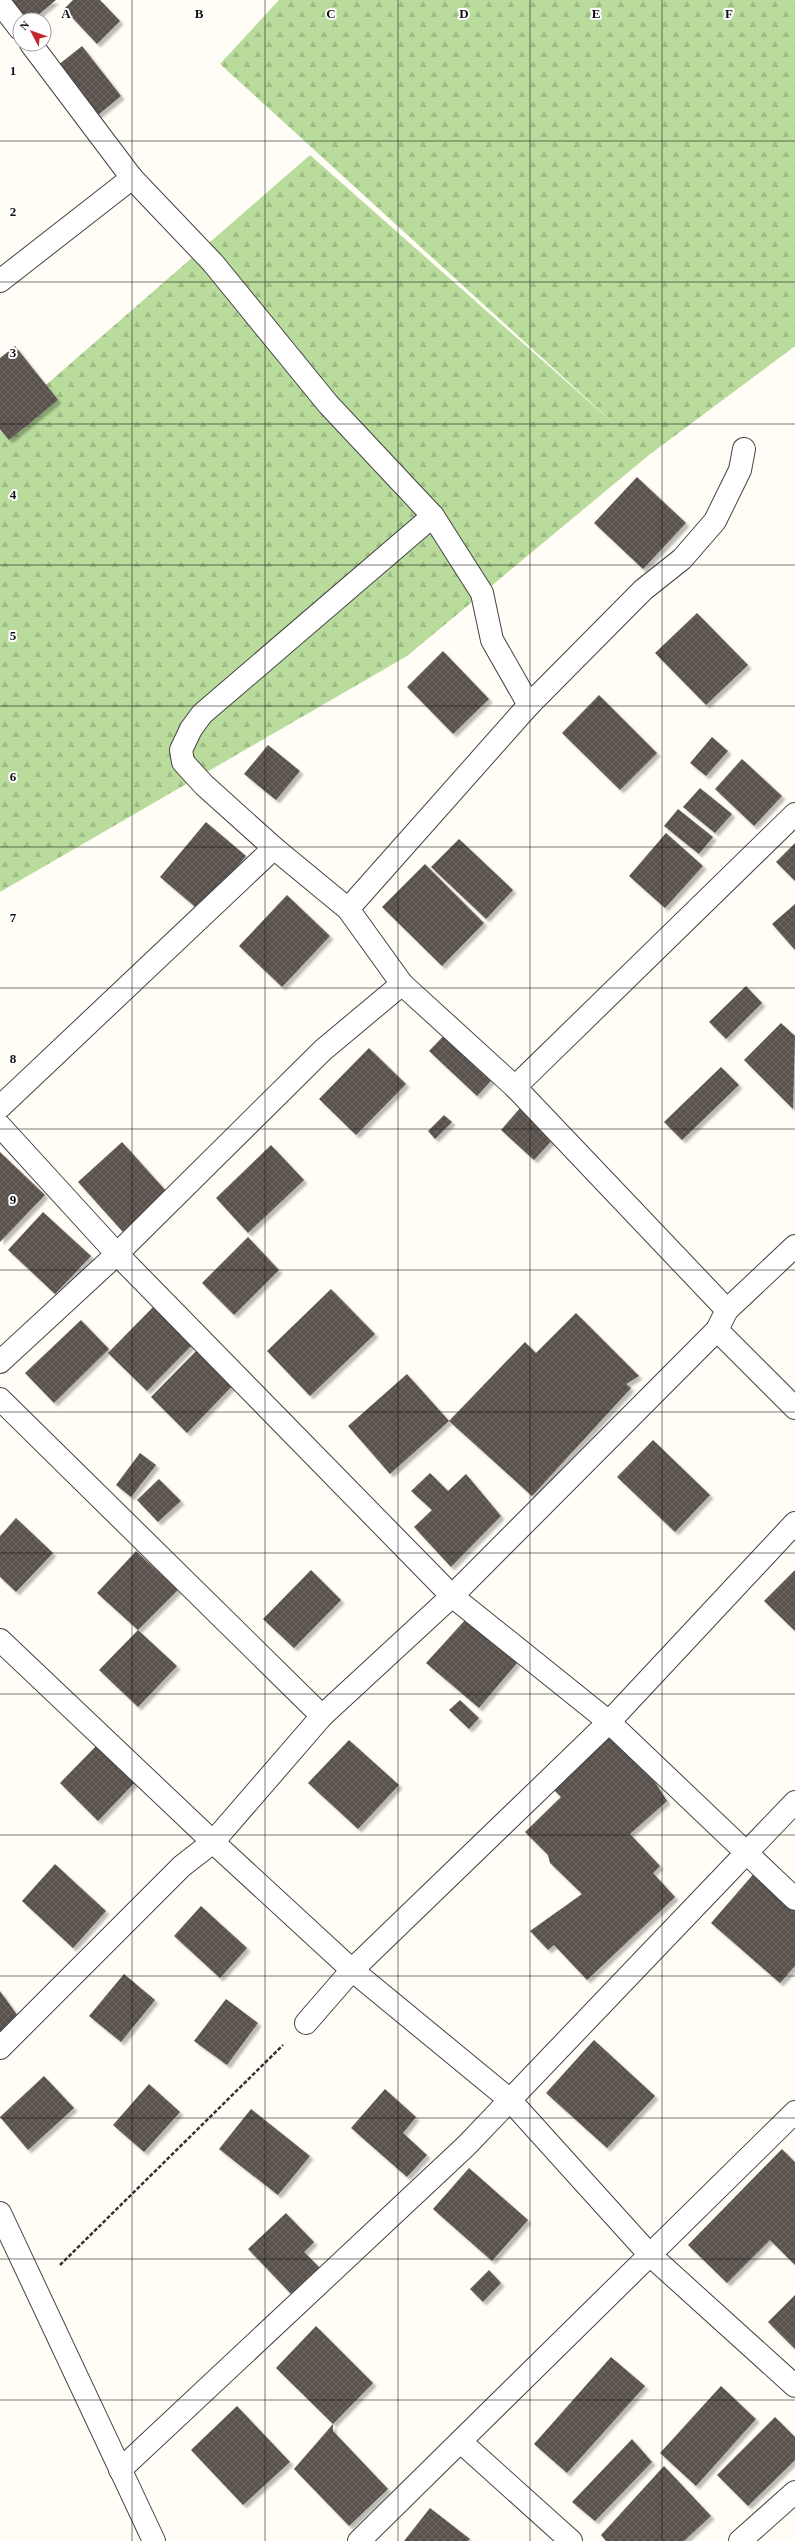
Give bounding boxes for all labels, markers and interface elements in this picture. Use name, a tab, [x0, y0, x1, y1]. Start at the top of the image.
text: A	[61, 6, 71, 21]
text: B	[195, 6, 204, 21]
text: C	[326, 6, 336, 21]
text: D	[459, 6, 469, 21]
text: E	[592, 6, 600, 21]
text: F	[725, 6, 733, 21]
north arrow	[12, 12, 52, 52]
text: N	[17, 18, 32, 32]
text: 1	[10, 63, 16, 78]
text: 2	[10, 204, 16, 219]
text: 3	[10, 345, 17, 360]
text: 4	[10, 487, 17, 502]
text: 5	[10, 628, 17, 643]
text: 6	[10, 769, 17, 784]
text: 7	[10, 910, 17, 925]
text: 8	[10, 1051, 17, 1066]
text: 9	[10, 1192, 17, 1207]

